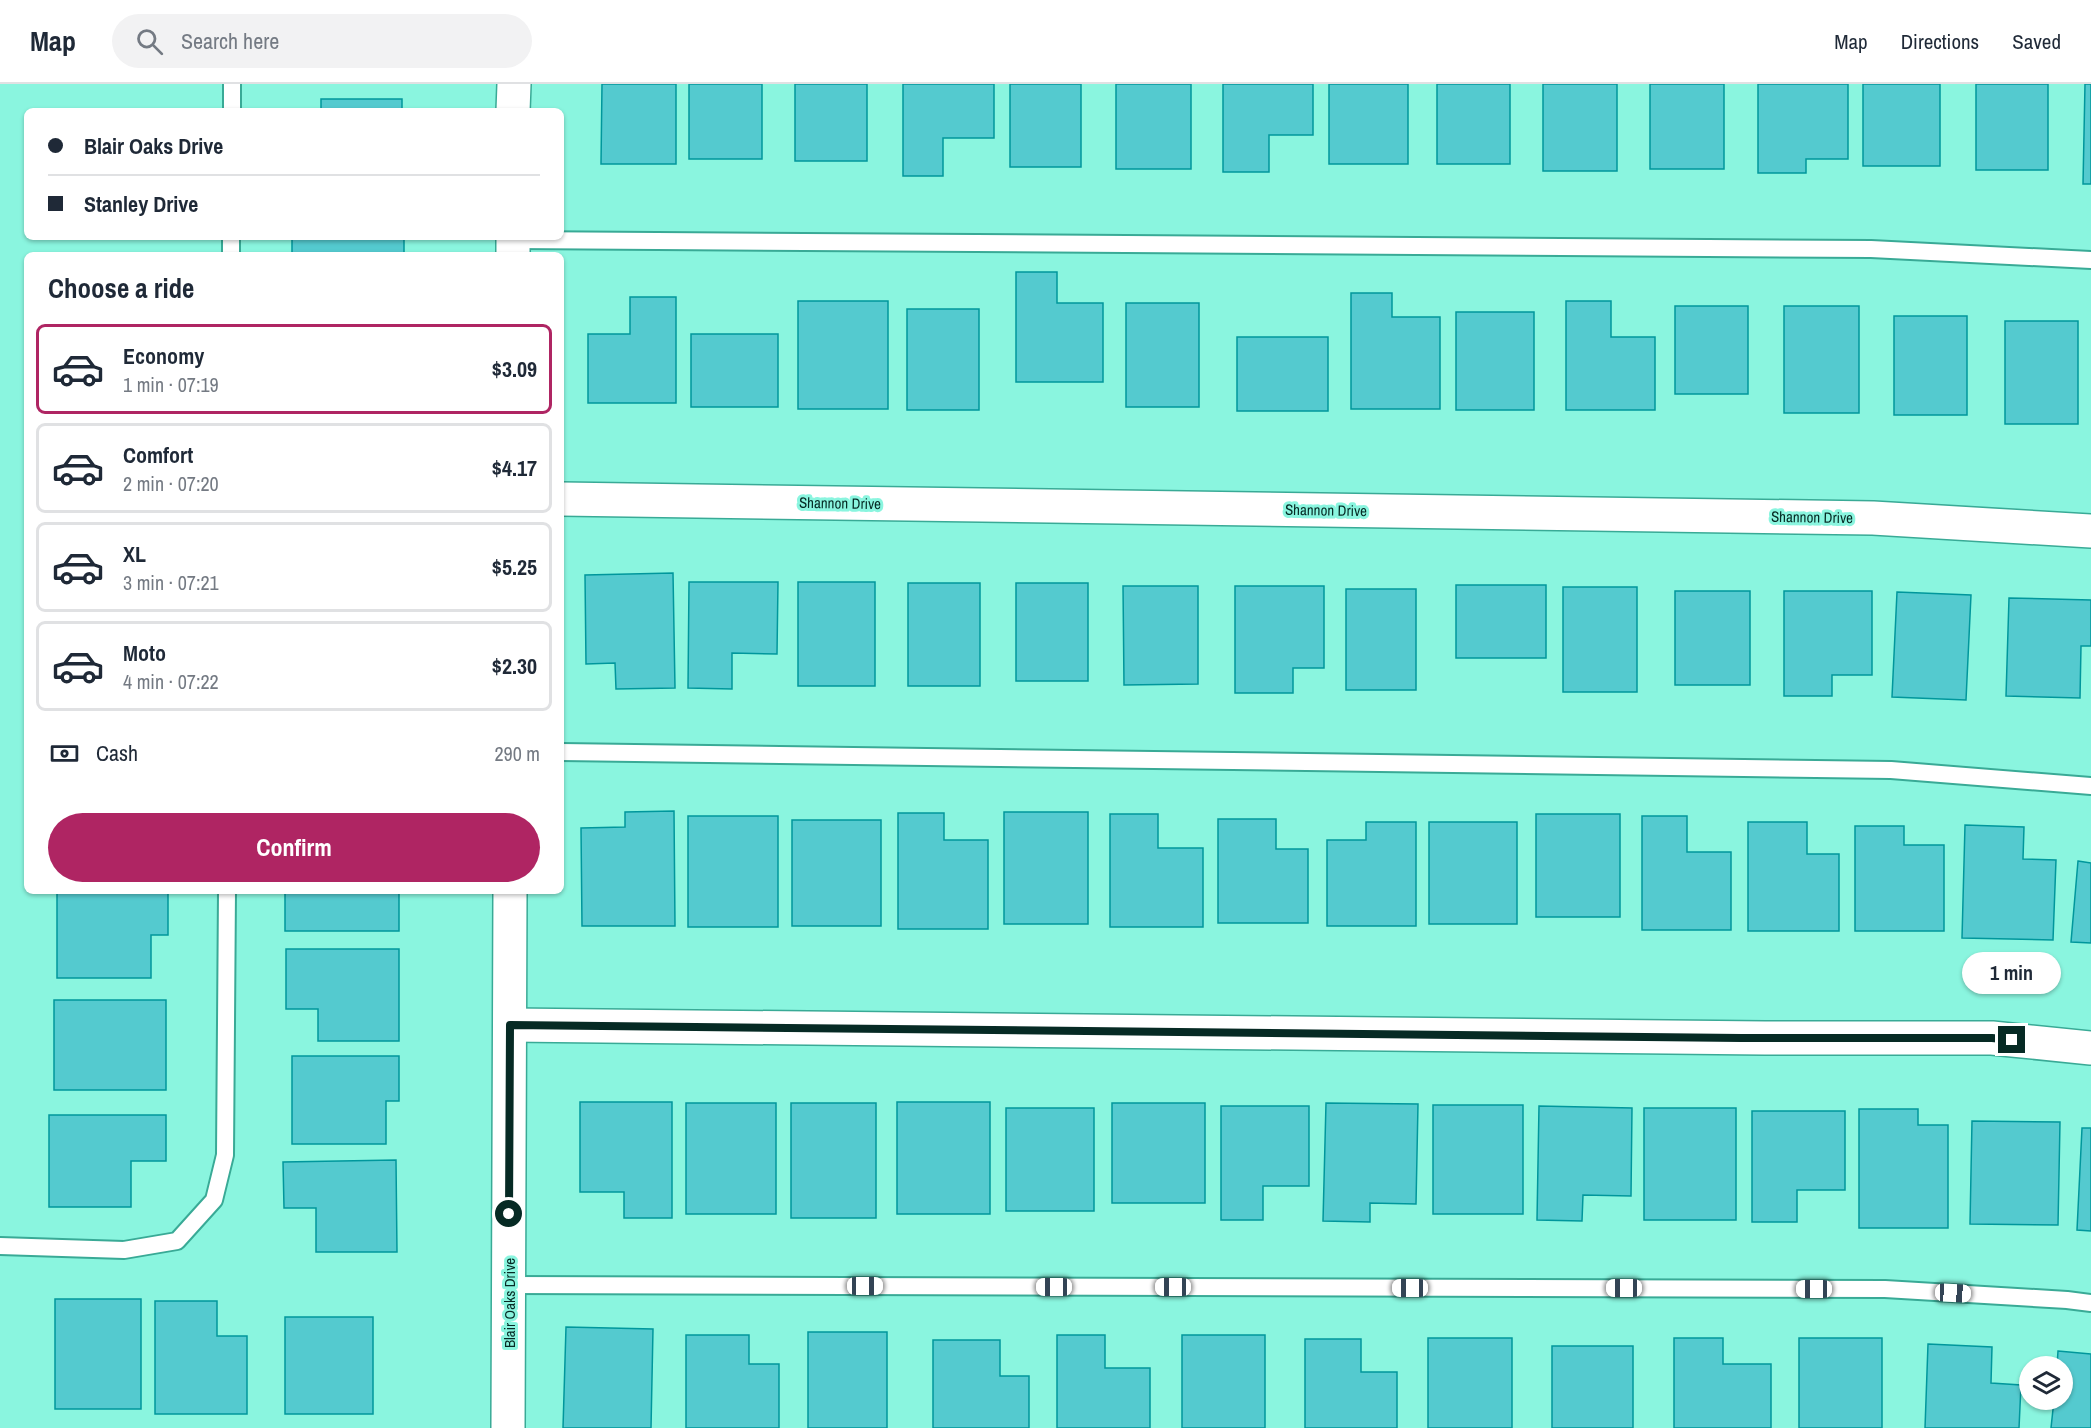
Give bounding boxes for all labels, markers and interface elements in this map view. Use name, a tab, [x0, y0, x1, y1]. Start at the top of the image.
search box	[112, 14, 532, 68]
text: Map	[30, 22, 76, 60]
icon: search	[133, 25, 166, 58]
text: Search here	[181, 26, 279, 56]
text: Map	[1834, 27, 1868, 56]
text: Directions	[1901, 27, 1979, 56]
text: Saved	[2012, 27, 2061, 56]
text: Blair Oaks Drive	[84, 131, 223, 161]
text: Stanley Drive	[84, 189, 198, 219]
text: Choose a ride	[48, 270, 194, 306]
text: Economy	[123, 341, 204, 371]
icon: car	[51, 342, 105, 396]
text: $3.09	[492, 354, 537, 384]
text: 1 min · 07:19	[123, 371, 219, 398]
text: Comfort	[123, 440, 193, 470]
icon: car	[51, 441, 105, 495]
text: $4.17	[492, 453, 537, 483]
text: 2 min · 07:20	[123, 470, 219, 497]
street label: Shannon Drive	[799, 492, 881, 514]
street label: Shannon Drive	[1285, 499, 1367, 521]
street label: Shannon Drive	[1771, 506, 1853, 528]
text: XL	[123, 539, 146, 569]
icon: car	[51, 540, 105, 594]
text: $5.25	[492, 552, 537, 582]
text: 3 min · 07:21	[123, 569, 219, 596]
text: Moto	[123, 638, 166, 668]
icon: car	[51, 639, 105, 693]
text: $2.30	[492, 651, 537, 681]
text: 4 min · 07:22	[123, 668, 219, 695]
icon: cash	[48, 737, 81, 770]
text: Cash	[96, 738, 138, 768]
text: 290 m	[494, 740, 540, 767]
button: Confirm	[48, 813, 540, 882]
callout: 1 min	[1962, 953, 2062, 995]
text: 1 min	[1990, 959, 2033, 986]
route end	[1998, 1026, 2025, 1053]
route start	[495, 1200, 522, 1227]
street label: Blair Oaks Drive	[499, 1258, 520, 1348]
car	[847, 1277, 883, 1295]
car	[1036, 1278, 1072, 1296]
car	[1155, 1278, 1191, 1296]
car	[1392, 1279, 1428, 1297]
car	[1606, 1279, 1642, 1297]
car	[1796, 1280, 1832, 1298]
car	[1935, 1283, 1971, 1303]
map controls	[2019, 1356, 2073, 1410]
button: layers	[2019, 1356, 2073, 1410]

